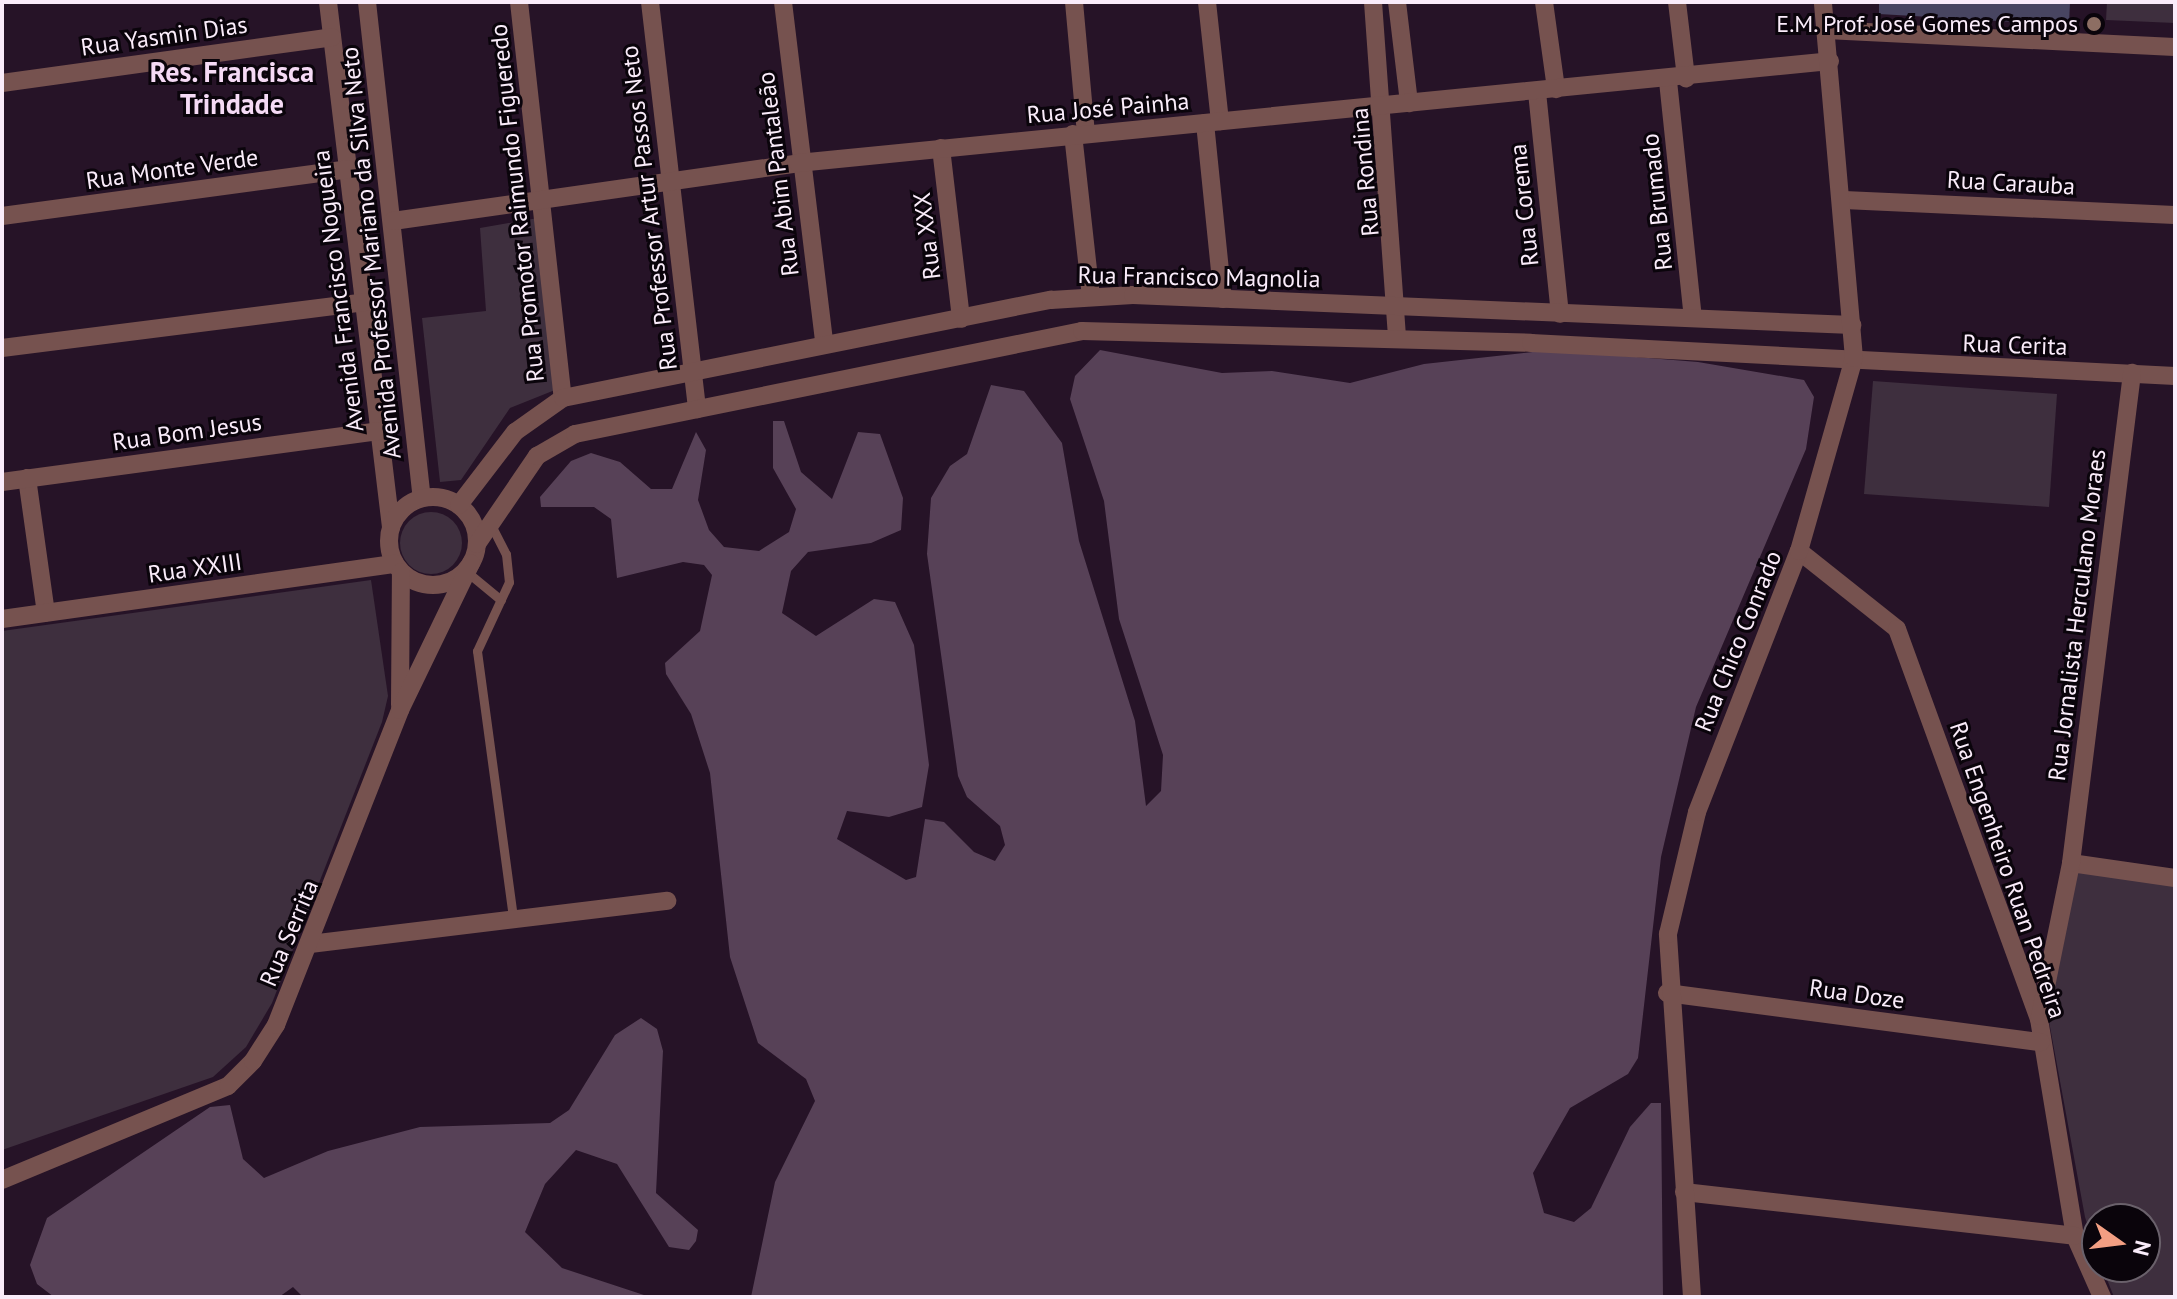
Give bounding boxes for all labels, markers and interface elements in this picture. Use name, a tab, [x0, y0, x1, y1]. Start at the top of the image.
street label: Rua Yasmin Dias	[79, 10, 249, 62]
place label: E.M. Prof. José Gomes Campos	[1773, 10, 2078, 38]
marker: E.M. Prof. José Gomes Campos	[2085, 15, 2103, 33]
street label: Rua Promotor Raimundo Figueredo	[484, 23, 550, 383]
street label: Rua Professor Artur Passos Neto	[615, 44, 683, 372]
street label: Avenida Professor Mariano da Silva Neto	[335, 46, 407, 460]
district label: Res. Francisca Trindade	[149, 55, 315, 121]
street label: Rua Abim Pantaleão	[751, 70, 805, 278]
street label: Rua José Painha	[1026, 87, 1190, 129]
street label: Rua Rondina	[1345, 107, 1385, 237]
street label: Rua Brumado	[1635, 132, 1679, 272]
street label: Rua Corema	[1503, 142, 1545, 268]
street label: Rua Monte Verde	[84, 143, 260, 195]
street label: Avenida Francisco Nogueira	[306, 149, 370, 433]
street label: Rua Carauba	[1946, 165, 2076, 201]
street label: Rua XXX	[907, 190, 947, 282]
street label: Rua Francisco Magnolia	[1077, 260, 1321, 294]
street label: Rua Cerita	[1962, 329, 2068, 361]
street label: Rua Bom Jesus	[111, 407, 263, 457]
street label: Rua Jornalista Herculano Moraes	[2042, 447, 2112, 783]
street label: Rua Chico Conrado	[1689, 546, 1787, 736]
street label: Rua XXIII	[146, 547, 244, 589]
street label: Rua Engenheiro Ruan Pedreira	[1944, 718, 2072, 1022]
street label: Rua Serrita	[254, 875, 324, 991]
street label: Rua Doze	[1807, 973, 1907, 1015]
north arrow	[2081, 1203, 2161, 1283]
text: N	[2127, 1238, 2158, 1259]

